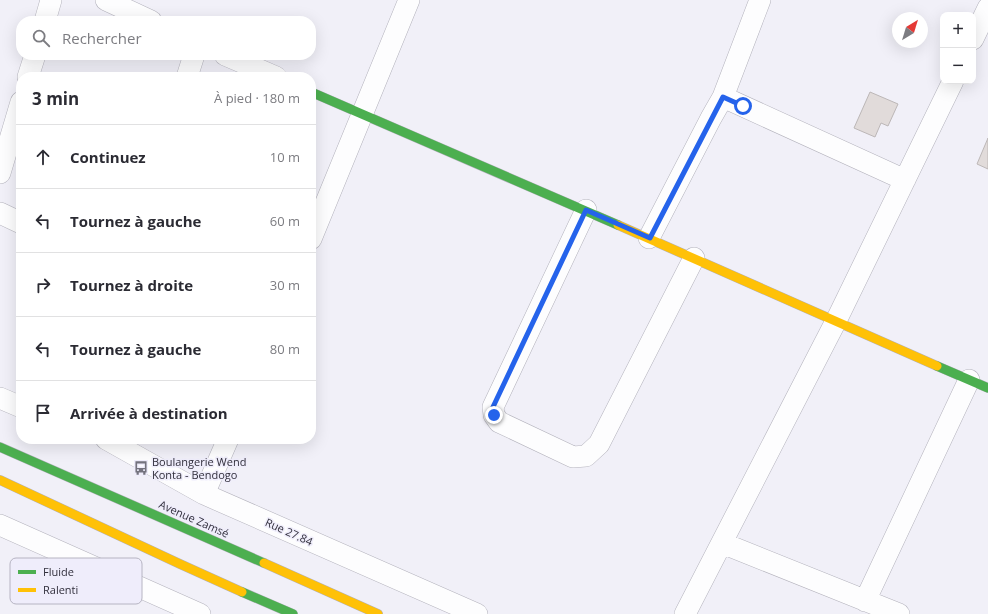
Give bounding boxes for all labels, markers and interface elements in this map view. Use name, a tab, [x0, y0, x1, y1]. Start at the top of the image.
north arrow	[892, 12, 928, 48]
map controls	[940, 12, 976, 84]
button: +	[940, 12, 976, 48]
search box	[16, 16, 316, 60]
icon: search	[30, 27, 52, 49]
text: Rechercher	[62, 28, 142, 48]
button: −	[940, 48, 976, 84]
text: 3 min	[32, 87, 79, 110]
text: À pied · 180 m	[214, 89, 300, 107]
route start	[734, 97, 752, 115]
icon: ahead	[32, 146, 54, 168]
text: Continuez	[70, 147, 146, 167]
text: 10 m	[270, 148, 300, 166]
icon: left	[32, 210, 54, 232]
text: Tournez à gauche	[70, 211, 201, 231]
text: 60 m	[270, 212, 300, 230]
icon: right	[32, 274, 54, 296]
text: Tournez à droite	[70, 275, 193, 295]
text: 30 m	[270, 276, 300, 294]
icon: left	[32, 338, 54, 360]
text: Tournez à gauche	[70, 339, 201, 359]
text: 80 m	[270, 340, 300, 358]
icon: arrive	[32, 402, 54, 424]
text: Arrivée à destination	[70, 403, 228, 423]
route end	[485, 406, 503, 424]
place label: Boulangerie Wend Konta - Bendogo	[152, 454, 246, 482]
bus stop icon: Boulangerie Wend Konta - Bendogo	[133, 460, 149, 476]
street label: Avenue Zamsé	[157, 496, 232, 541]
street label: Rue 27.84	[263, 514, 316, 549]
legend	[10, 558, 142, 604]
text: Fluide	[43, 564, 74, 579]
text: Ralenti	[43, 582, 78, 597]

